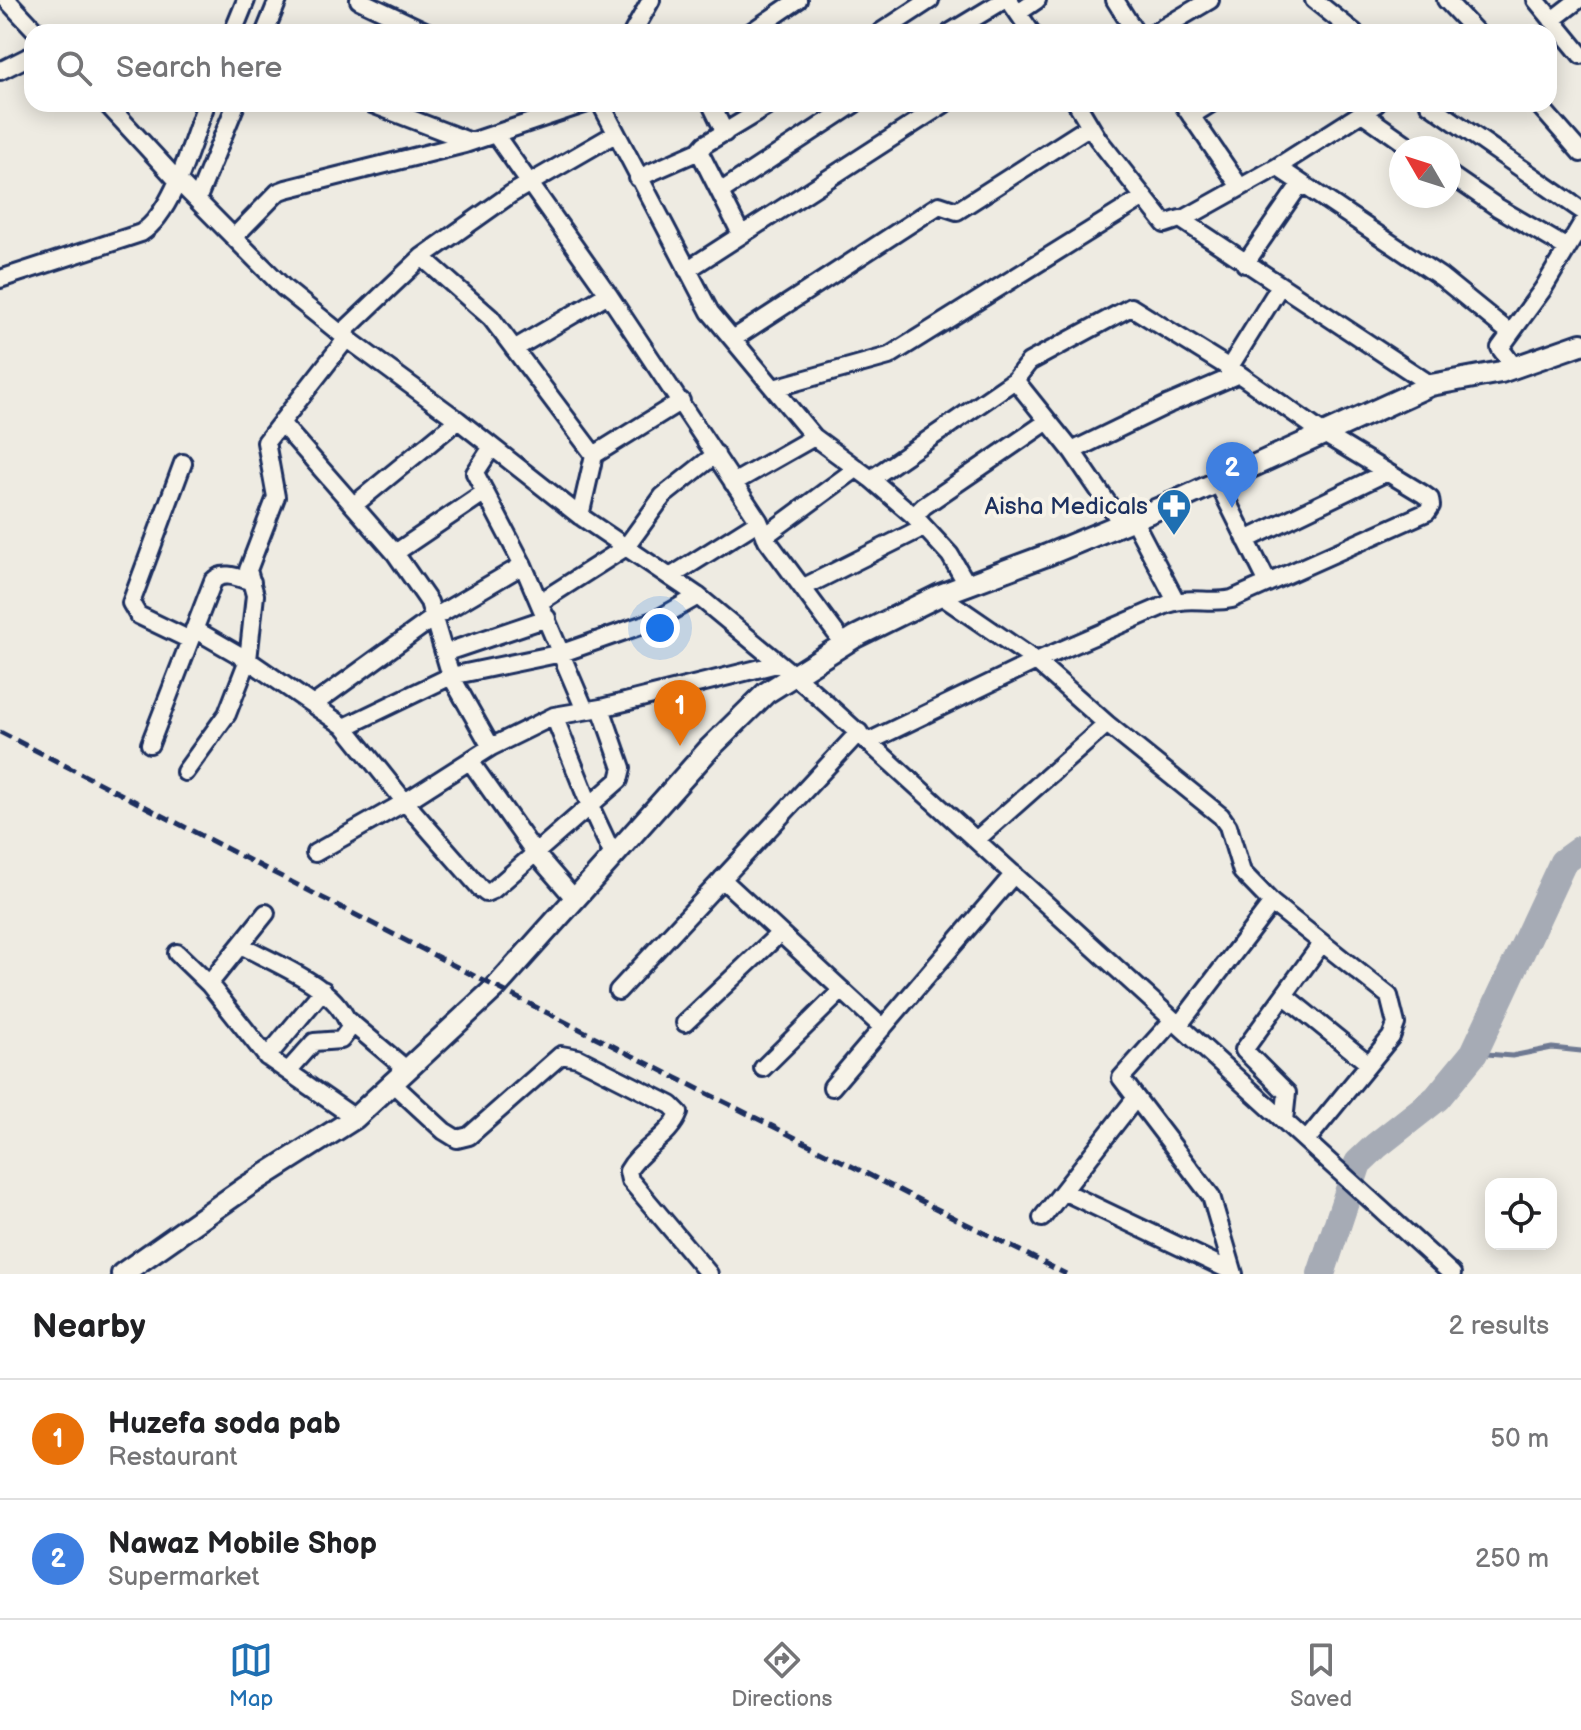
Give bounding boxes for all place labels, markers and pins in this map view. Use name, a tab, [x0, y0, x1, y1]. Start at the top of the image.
pin: 2	[1206, 442, 1258, 508]
pharmacy icon: Aisha Medicals	[1155, 487, 1193, 537]
place label: Aisha Medicals	[985, 492, 1148, 521]
pin: 1	[654, 680, 706, 746]

